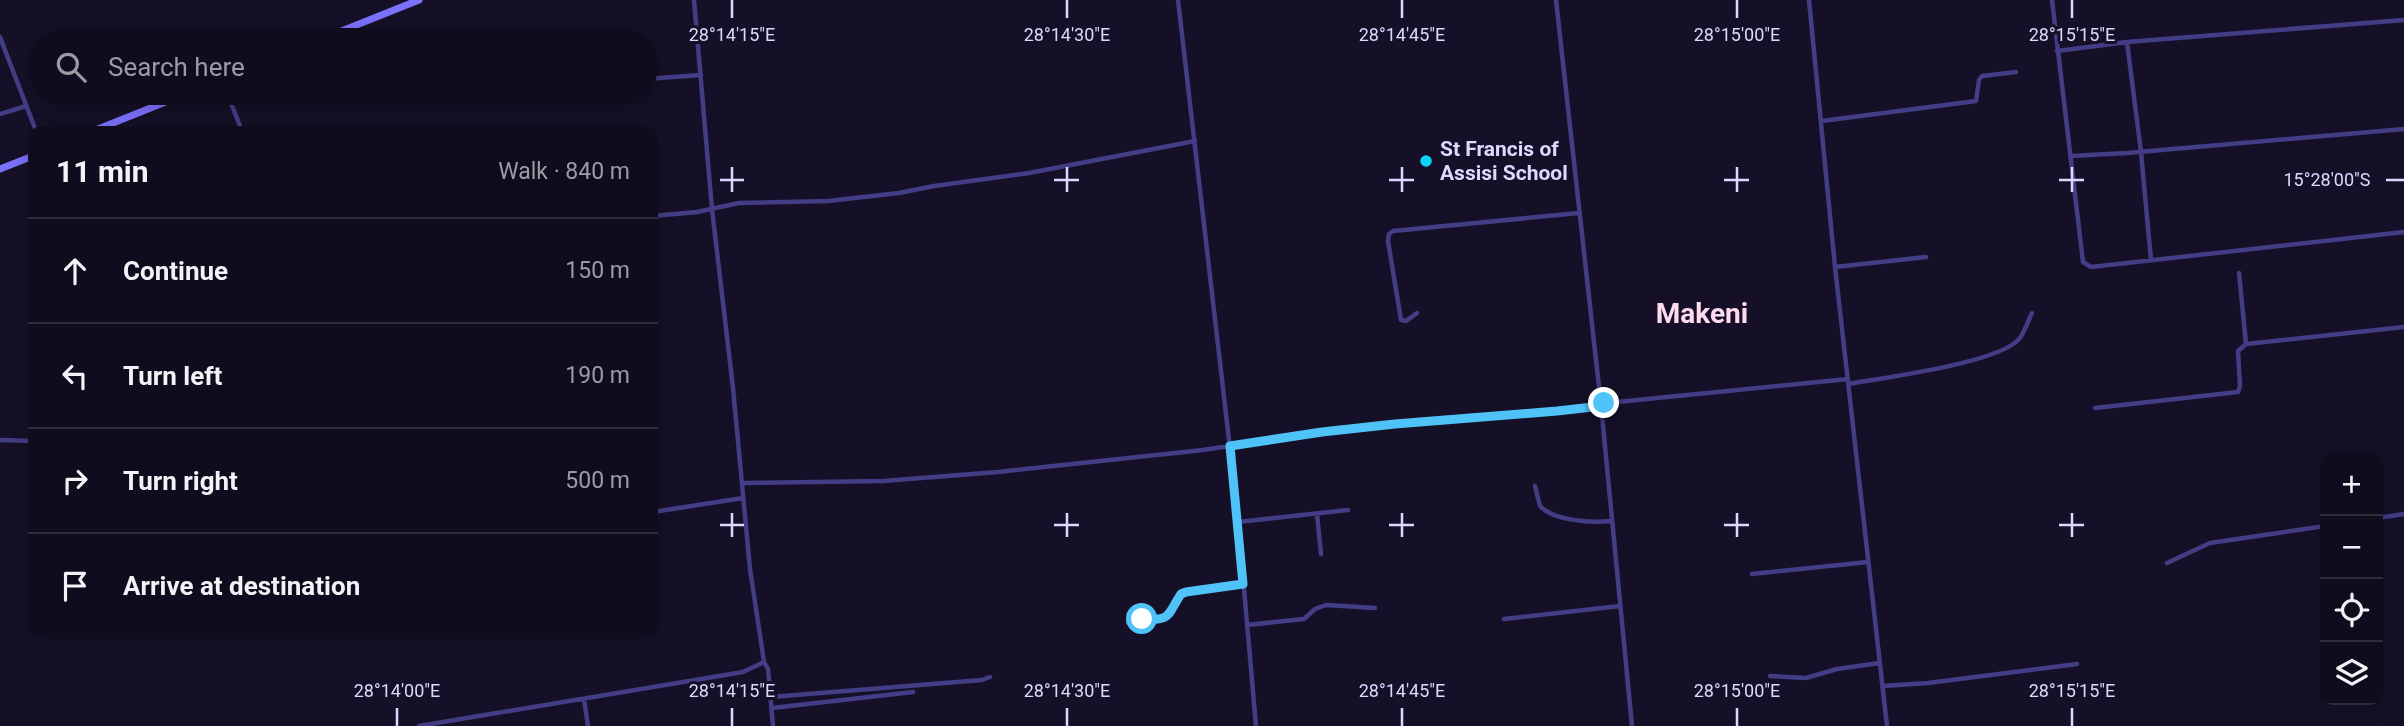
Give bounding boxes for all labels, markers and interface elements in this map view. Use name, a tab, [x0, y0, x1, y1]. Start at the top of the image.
text: 28°14'15"E	[689, 24, 775, 45]
text: 28°14'30"E	[1024, 24, 1110, 45]
text: 28°14'45"E	[1359, 24, 1445, 45]
text: 28°15'00"E	[1694, 24, 1780, 45]
text: 28°15'15"E	[2029, 24, 2115, 45]
search box	[28, 28, 658, 105]
icon: search	[52, 48, 90, 86]
text: Search here	[108, 52, 245, 82]
place label: St Francis of Assisi School	[1440, 137, 1568, 185]
marker: St Francis of Assisi School	[1418, 153, 1434, 169]
text: 11 min	[56, 154, 149, 189]
text: Walk · 840 m	[498, 158, 630, 185]
text: 15°28'00"S	[2283, 169, 2371, 190]
icon: ahead	[56, 252, 94, 290]
text: Continue	[123, 256, 228, 286]
text: 150 m	[565, 257, 630, 284]
district label: Makeni	[1656, 297, 1748, 330]
icon: left	[56, 357, 94, 395]
text: Turn left	[123, 361, 222, 391]
text: 190 m	[565, 362, 630, 389]
route end	[1588, 387, 1619, 418]
map controls	[2320, 453, 2383, 705]
button: +	[2320, 453, 2383, 516]
icon: right	[56, 462, 94, 500]
text: Turn right	[123, 466, 238, 496]
text: 500 m	[565, 467, 630, 494]
button: −	[2320, 516, 2383, 579]
icon: arrive	[56, 567, 94, 605]
text: Arrive at destination	[123, 571, 360, 601]
button: locate	[2320, 579, 2383, 642]
route start	[1126, 603, 1157, 634]
button: layers	[2320, 642, 2383, 705]
text: 28°14'00"E	[354, 680, 440, 701]
text: 28°14'15"E	[689, 680, 775, 701]
text: 28°14'30"E	[1024, 680, 1110, 701]
text: 28°14'45"E	[1359, 680, 1445, 701]
text: 28°15'00"E	[1694, 680, 1780, 701]
text: 28°15'15"E	[2029, 680, 2115, 701]

